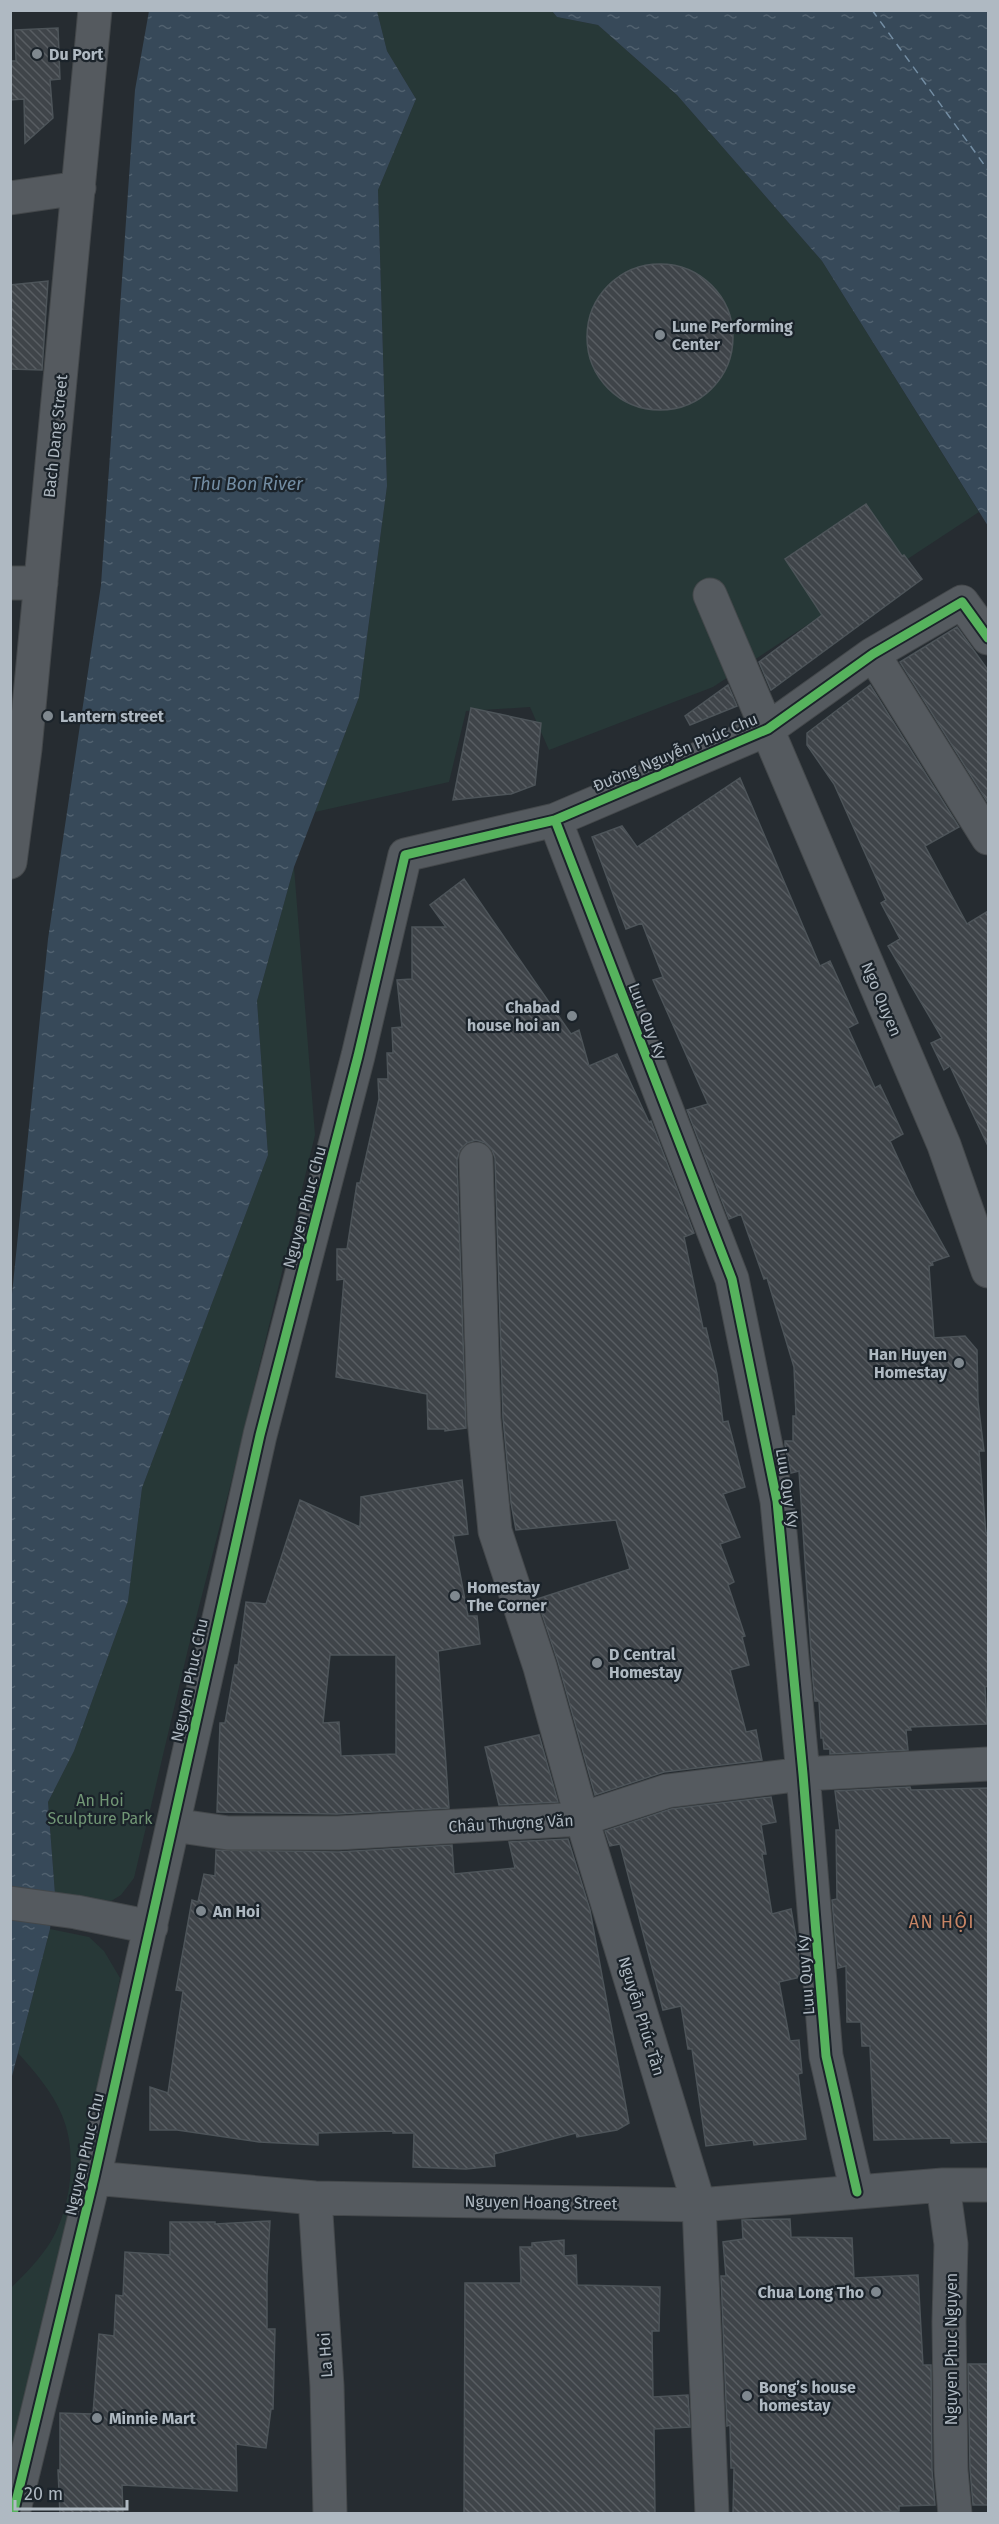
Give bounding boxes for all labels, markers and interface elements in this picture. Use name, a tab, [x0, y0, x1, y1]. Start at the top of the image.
place label: Du Port	[49, 45, 104, 64]
marker: Du Port	[30, 47, 44, 61]
place label: Lune Performing Center	[672, 317, 793, 354]
marker: Lune Performing Center	[653, 328, 667, 342]
street label: Bach Dang Street	[40, 373, 71, 499]
water label: Thu Bon River	[191, 473, 304, 495]
place label: Lantern street	[60, 707, 165, 726]
marker: Lantern street	[41, 709, 55, 723]
street label: Đường Nguyễn Phúc Chu	[590, 709, 760, 796]
street label: Ngo Quyen	[857, 959, 906, 1039]
street label: Luu Quy Ky	[624, 980, 671, 1062]
place label: Chabad house hoi an	[467, 998, 560, 1035]
marker: Chabad house hoi an	[565, 1009, 579, 1023]
street label: Nguyen Phuc Chu	[279, 1144, 330, 1270]
place label: Han Huyen Homestay	[869, 1345, 948, 1382]
marker: Han Huyen Homestay	[952, 1356, 966, 1370]
street label: Luu Quy Ky	[772, 1447, 803, 1529]
place label: Homestay The Corner	[467, 1578, 547, 1615]
marker: Homestay The Corner	[448, 1589, 462, 1603]
street label: Nguyen Phuc Chu	[167, 1617, 212, 1744]
place label: D Central Homestay	[609, 1645, 683, 1682]
marker: D Central Homestay	[590, 1656, 604, 1670]
park label: An Hoi Sculpture Park	[48, 1791, 153, 1828]
street label: Châu Thượng Văn	[448, 1811, 574, 1836]
place label: An Hoi	[212, 1902, 260, 1921]
marker: An Hoi	[194, 1904, 208, 1918]
district label: AN HỘI	[909, 1911, 975, 1933]
street label: Luu Quy Ky	[793, 1934, 818, 2016]
street label: Nguyễn Phúc Tần	[614, 1954, 670, 2078]
street label: Nguyen Phuc Chu	[61, 2091, 108, 2217]
street label: Nguyen Hoang Street	[465, 2192, 618, 2213]
street label: Nguyen Phuc Nguyen	[942, 2273, 961, 2425]
place label: Chua Long Tho	[758, 2283, 864, 2302]
marker: Chua Long Tho	[869, 2285, 883, 2299]
street label: La Hoi	[314, 2332, 337, 2378]
place label: Bong’s house homestay	[759, 2378, 856, 2415]
marker: Bong’s house homestay	[740, 2389, 754, 2403]
place label: Minnie Mart	[109, 2409, 196, 2428]
marker: Minnie Mart	[90, 2411, 104, 2425]
scale bar	[15, 2473, 128, 2511]
text: 20 m	[24, 2483, 63, 2505]

